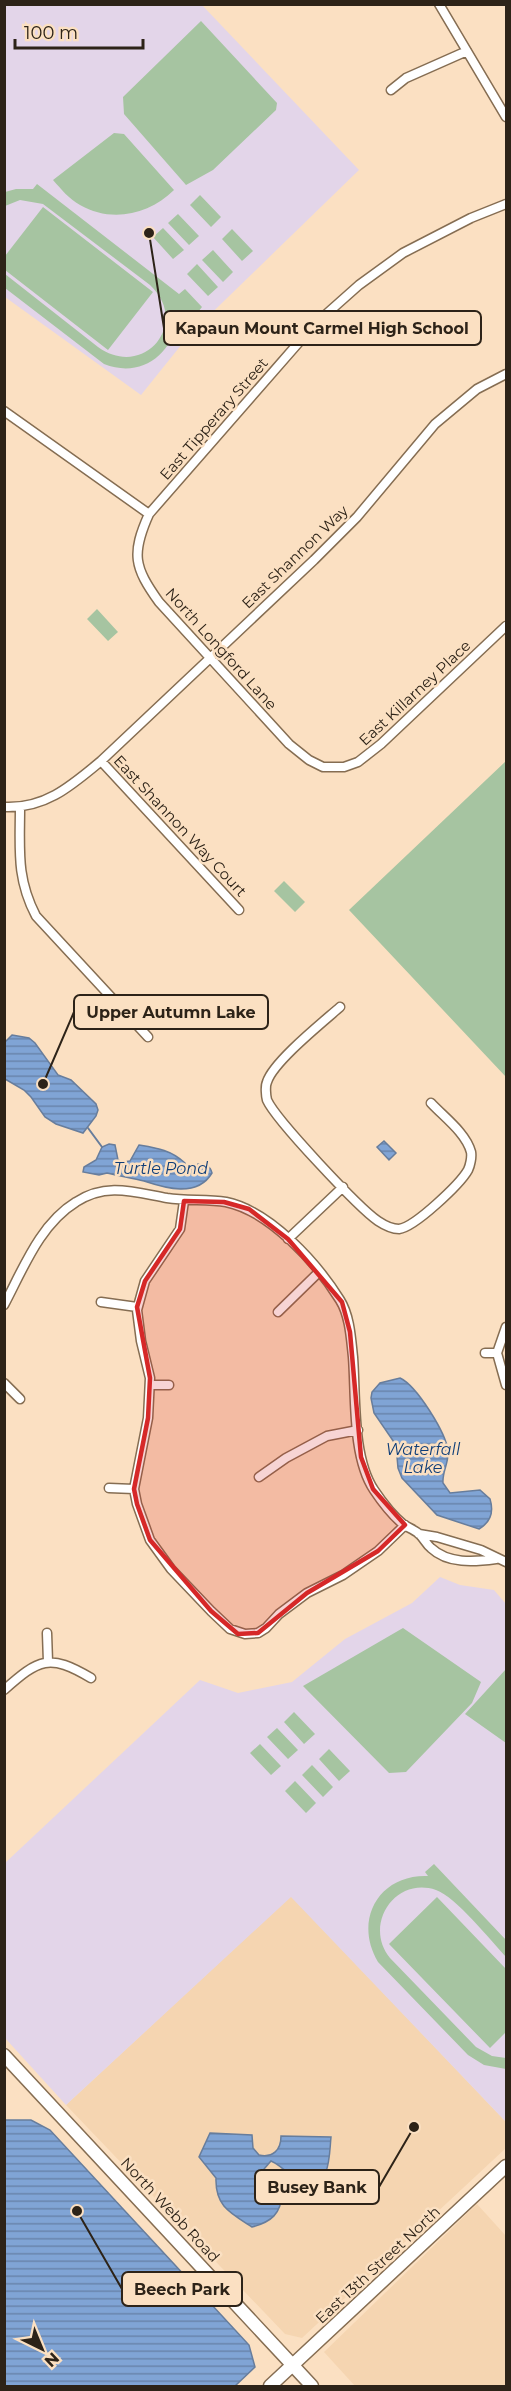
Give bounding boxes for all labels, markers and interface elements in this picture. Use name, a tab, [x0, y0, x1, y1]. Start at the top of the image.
scale bar	[15, 12, 142, 50]
text: 100 m	[24, 22, 78, 44]
callout: Kapaun Mount Carmel High School	[164, 311, 481, 345]
text: Kapaun Mount Carmel High School	[175, 319, 469, 338]
street label: East Tipperary Street	[155, 354, 272, 484]
street label: East Shannon Way	[237, 500, 352, 612]
street label: North Longford Lane	[162, 584, 281, 714]
street label: East Killarney Place	[355, 636, 474, 749]
street label: East Shannon Way Court	[110, 751, 251, 900]
callout: Upper Autumn Lake	[74, 995, 268, 1029]
text: Upper Autumn Lake	[86, 1003, 256, 1022]
water label: Turtle Pond	[114, 1159, 208, 1178]
water label: Waterfall Lake	[386, 1440, 461, 1477]
street label: North Webb Road	[117, 2153, 224, 2266]
callout: Busey Bank	[255, 2170, 379, 2204]
text: Busey Bank	[267, 2178, 367, 2197]
street label: East 13th Street North	[311, 2202, 444, 2327]
callout: Beech Park	[122, 2272, 242, 2306]
text: Beech Park	[134, 2280, 231, 2299]
north arrow	[12, 2319, 72, 2379]
text: N	[41, 2348, 63, 2371]

